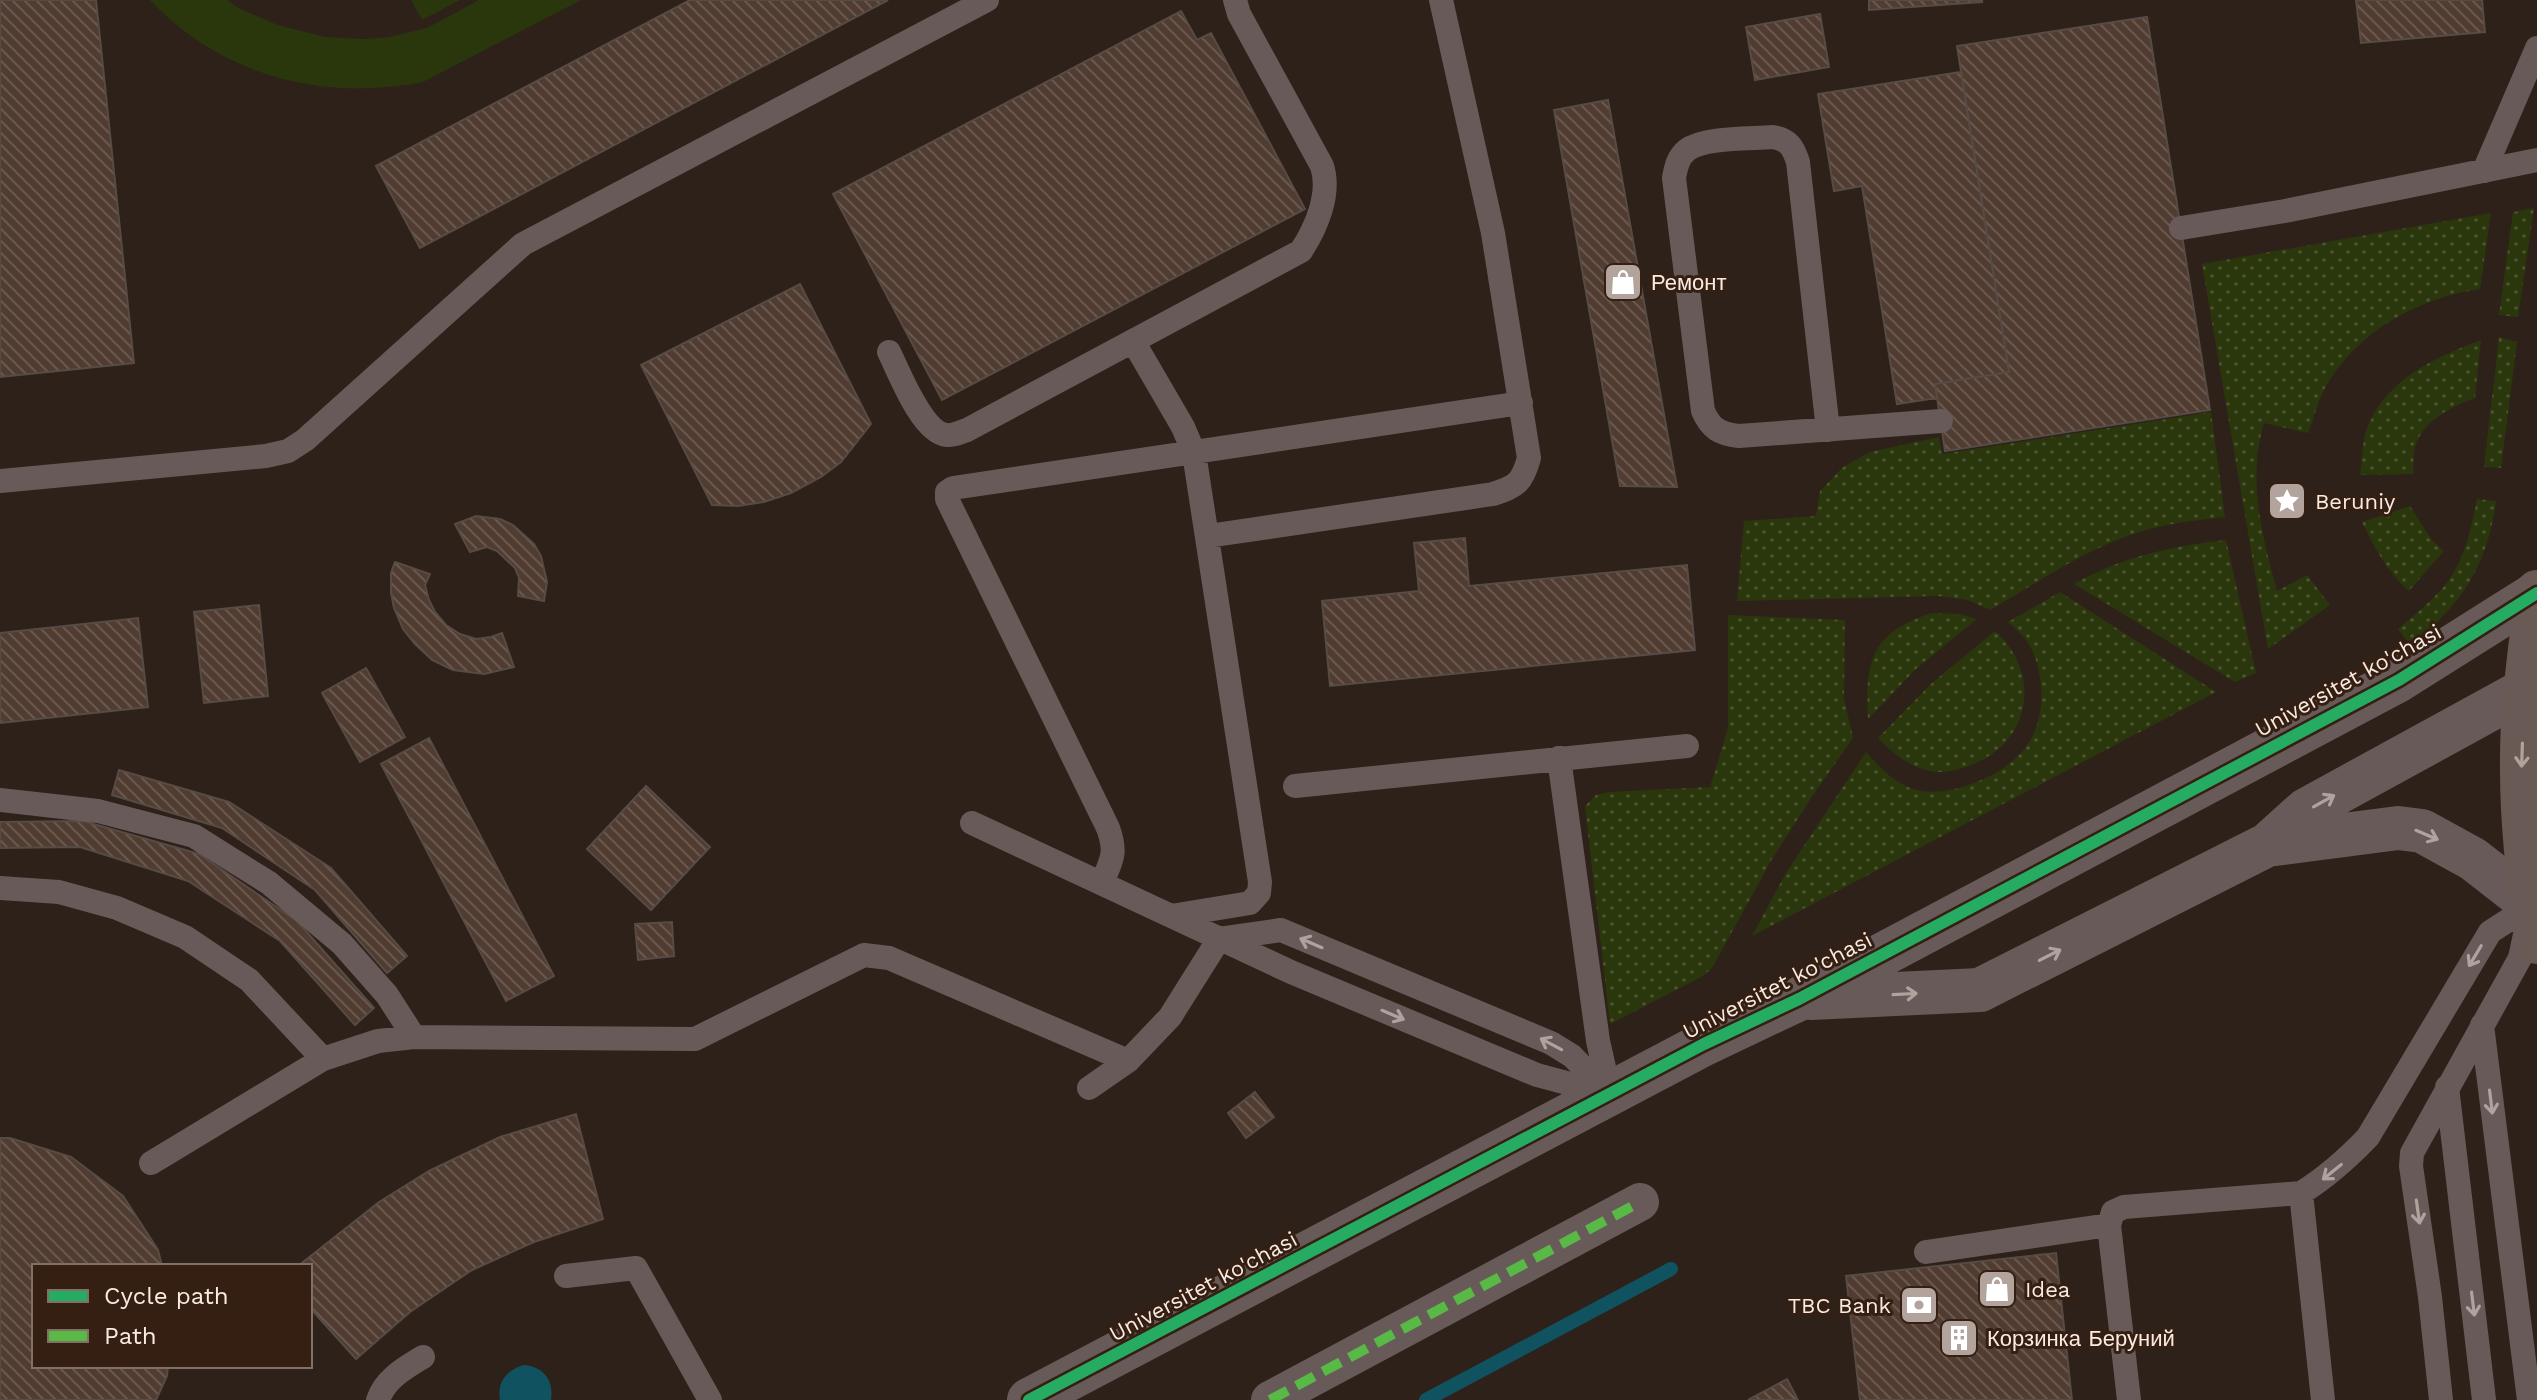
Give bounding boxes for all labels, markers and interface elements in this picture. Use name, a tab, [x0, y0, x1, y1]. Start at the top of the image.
shop icon: Ремонт	[1602, 261, 1644, 303]
place label: Ремонт	[1651, 270, 1727, 295]
place icon: Beruniy	[2266, 480, 2308, 522]
place label: Beruniy	[2315, 489, 2396, 514]
street label: Universitet ko'chasi	[2251, 619, 2446, 742]
one-way arrow	[2515, 741, 2530, 768]
one-way arrow	[2311, 792, 2335, 808]
one-way arrow	[2414, 829, 2439, 844]
street label: Universitet ko'chasi	[1679, 927, 1876, 1044]
one-way arrow	[1300, 935, 1324, 949]
one-way arrow	[2467, 944, 2483, 967]
one-way arrow	[2037, 947, 2061, 962]
one-way arrow	[1891, 986, 1918, 1001]
one-way arrow	[1380, 1009, 1405, 1024]
one-way arrow	[1540, 1036, 1563, 1052]
one-way arrow	[2484, 1088, 2499, 1115]
one-way arrow	[2323, 1163, 2343, 1181]
one-way arrow	[2411, 1199, 2426, 1224]
street label: Universitet ko'chasi	[1105, 1226, 1301, 1346]
legend	[32, 1264, 312, 1368]
shop icon: Idea	[1976, 1268, 2018, 1310]
place label: Idea	[2025, 1277, 2070, 1302]
text: Cycle path	[104, 1282, 229, 1310]
bank icon: TBC Bank	[1898, 1284, 1940, 1326]
one-way arrow	[2466, 1291, 2481, 1316]
place label: TBC Bank	[1788, 1293, 1891, 1318]
building icon: Корзинка Беруний	[1938, 1317, 1980, 1359]
text: Path	[104, 1322, 157, 1350]
place label: Корзинка Беруний	[1987, 1326, 2175, 1351]

